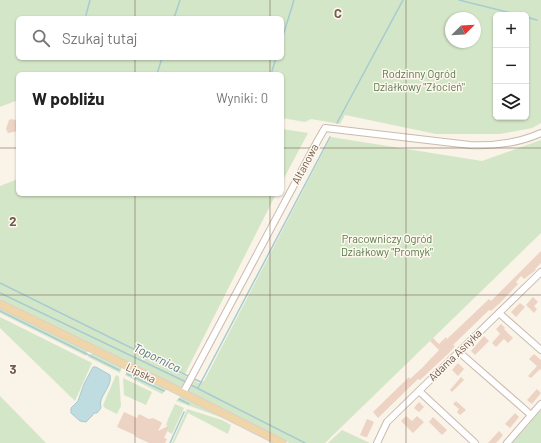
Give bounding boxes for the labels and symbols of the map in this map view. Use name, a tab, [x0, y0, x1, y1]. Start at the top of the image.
text: C	[334, 5, 342, 21]
north arrow	[445, 12, 481, 48]
park label: Rodzinny Ogród Działkowy "Złocień"	[373, 67, 465, 93]
street label: Altanowa	[289, 141, 321, 186]
text: 2	[9, 213, 17, 229]
park label: Pracowniczy Ogród Działkowy "Promyk"	[341, 232, 433, 258]
street label: Adama Asnyka	[425, 326, 484, 383]
water label: Topornica	[132, 340, 183, 375]
street label: Lipska	[124, 360, 158, 385]
text: 3	[9, 361, 17, 377]

